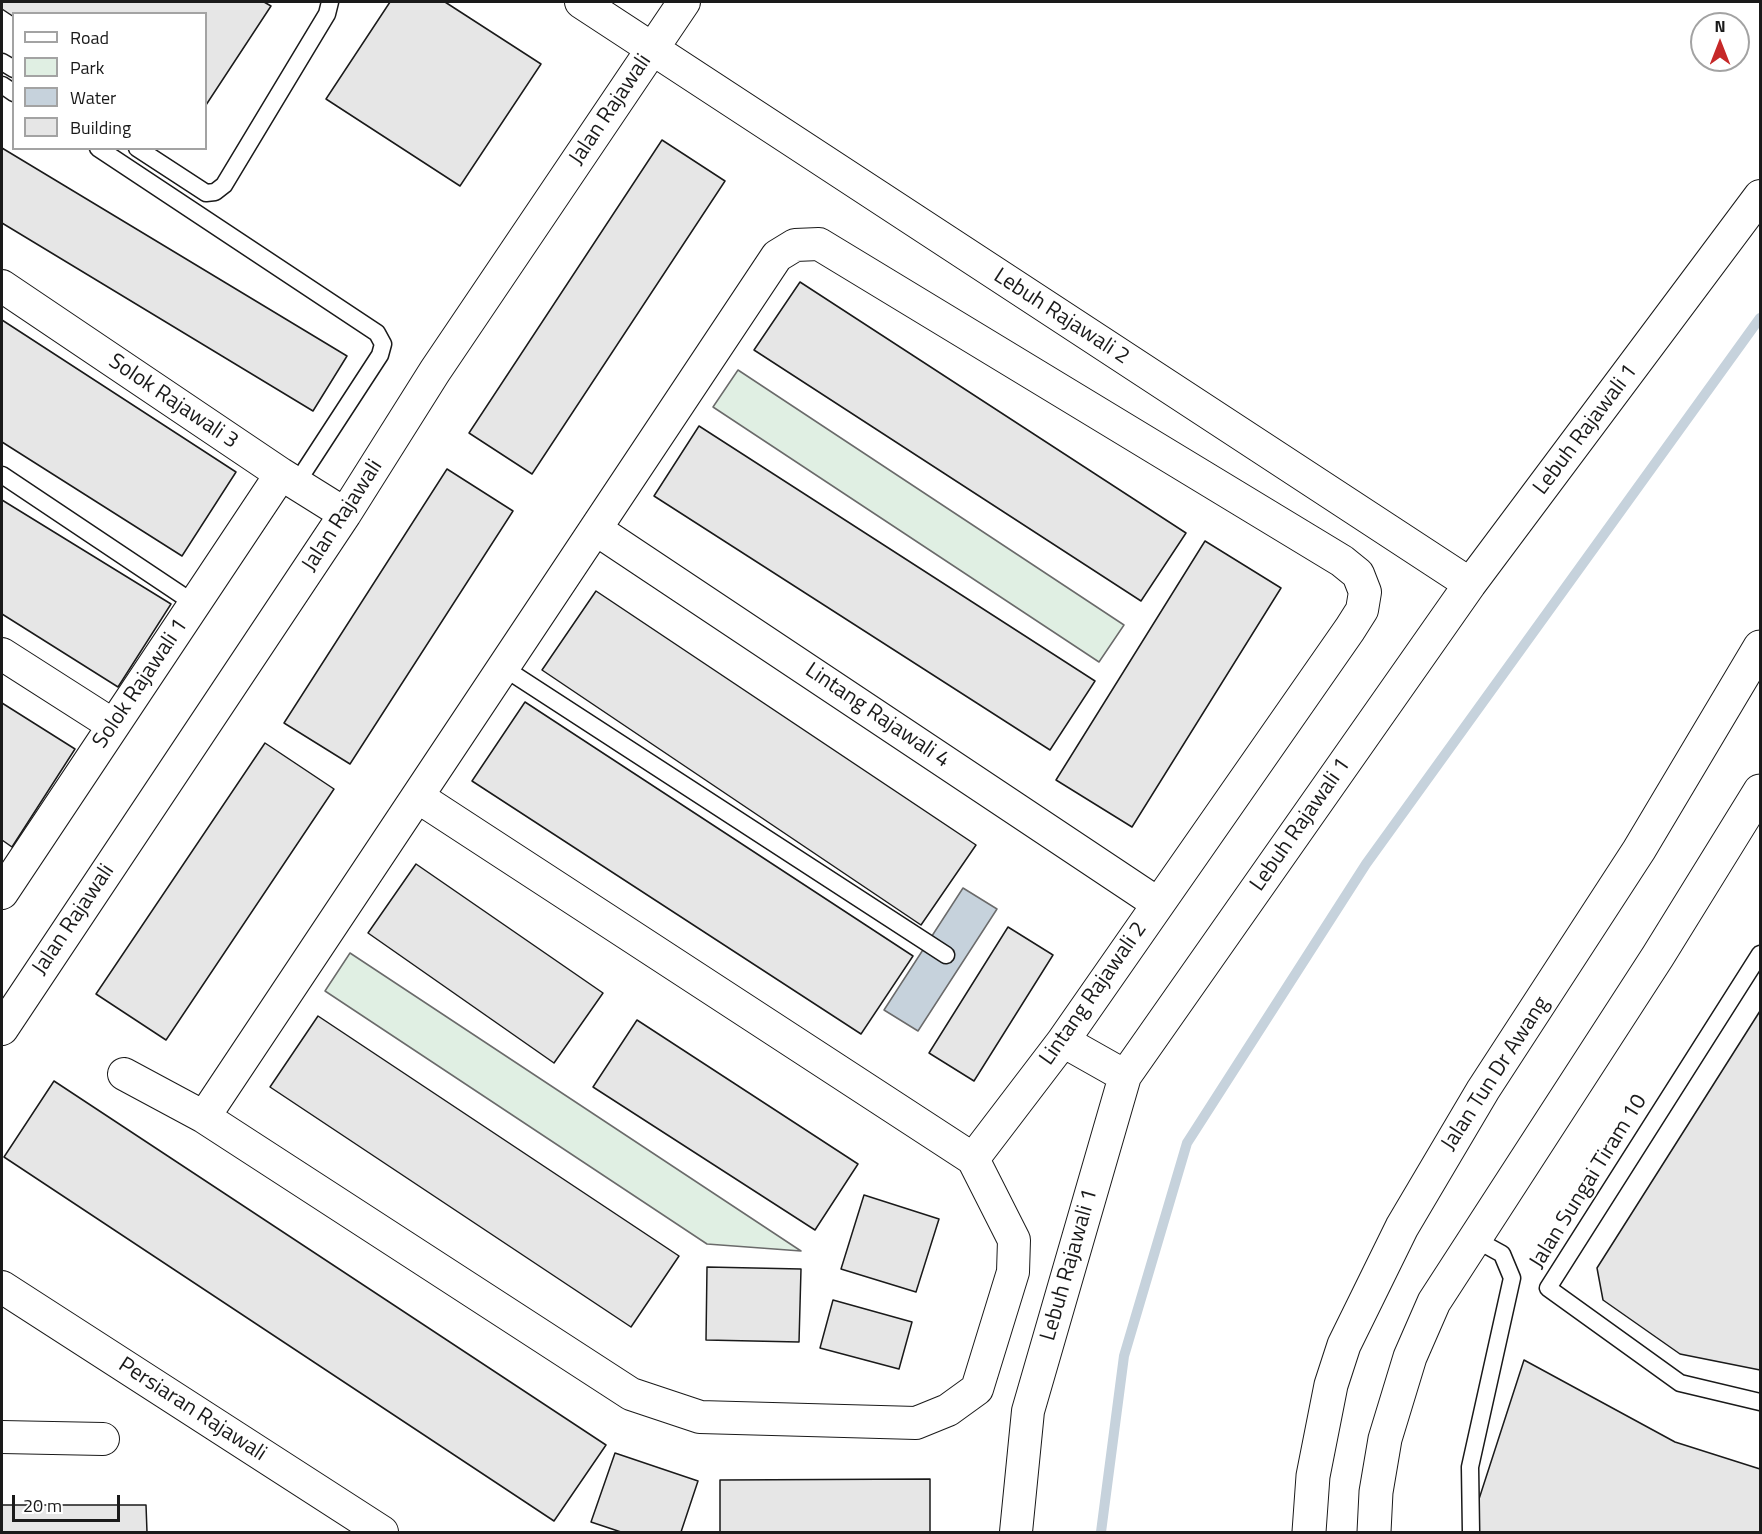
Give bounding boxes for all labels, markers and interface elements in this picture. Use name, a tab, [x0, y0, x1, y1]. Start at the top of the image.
legend	[12, 12, 207, 150]
north arrow	[1690, 12, 1750, 72]
text: N	[1714, 14, 1726, 38]
text: Road	[70, 24, 109, 51]
street label: Jalan Rajawali	[564, 50, 658, 170]
text: Park	[70, 54, 104, 81]
text: Water	[70, 84, 116, 111]
text: Building	[70, 114, 131, 141]
street label: Lebuh Rajawali 2	[988, 263, 1134, 371]
street label: Solok Rajawali 3	[103, 349, 243, 455]
street label: Lebuh Rajawali 1	[1528, 360, 1644, 500]
street label: Jalan Rajawali	[297, 455, 389, 577]
street label: Solok Rajawali 1	[88, 614, 194, 754]
street label: Lintang Rajawali 4	[800, 658, 954, 774]
street label: Lebuh Rajawali 1	[1245, 753, 1357, 897]
street label: Jalan Rajawali	[27, 860, 121, 980]
street label: Lintang Rajawali 2	[1035, 917, 1153, 1071]
street label: Jalan Tun Dr Awang	[1436, 992, 1556, 1156]
street label: Jalan Sungai Tiram 10	[1525, 1090, 1653, 1274]
street label: Lebuh Rajawali 1	[1036, 1186, 1104, 1344]
street label: Persiaran Rajawali	[113, 1352, 271, 1468]
scale bar	[15, 1483, 123, 1521]
text: 20 m	[23, 1492, 62, 1519]

